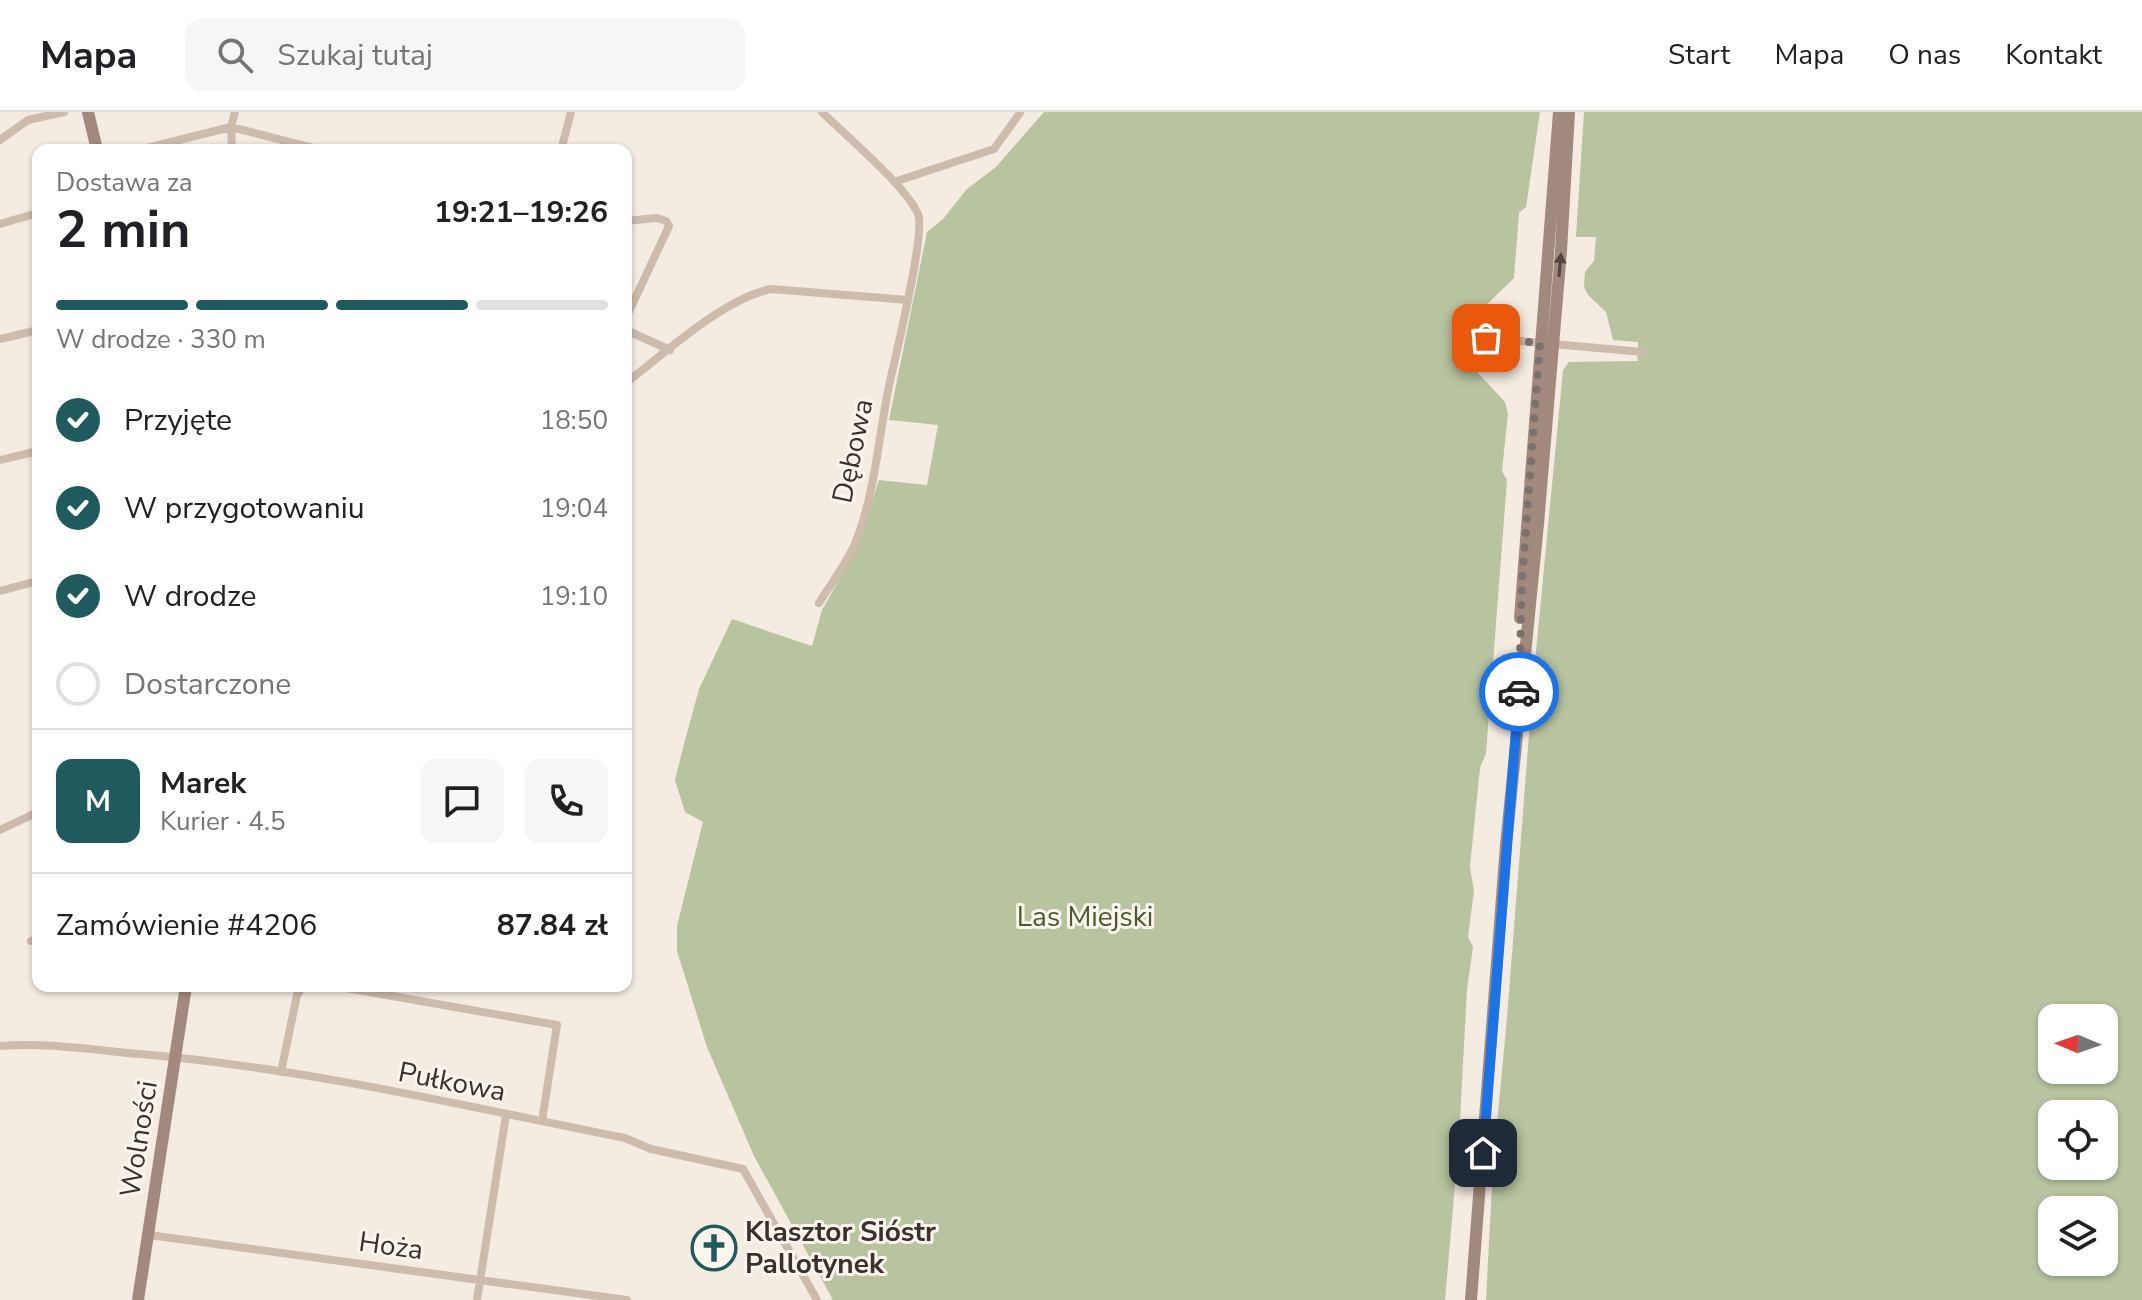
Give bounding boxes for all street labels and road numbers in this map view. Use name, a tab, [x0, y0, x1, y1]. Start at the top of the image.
street label: Dębowa	[823, 395, 883, 507]
street label: Pułkowa	[395, 1053, 509, 1111]
street label: Wolności	[111, 1078, 167, 1200]
street label: Hoża	[356, 1223, 426, 1269]

